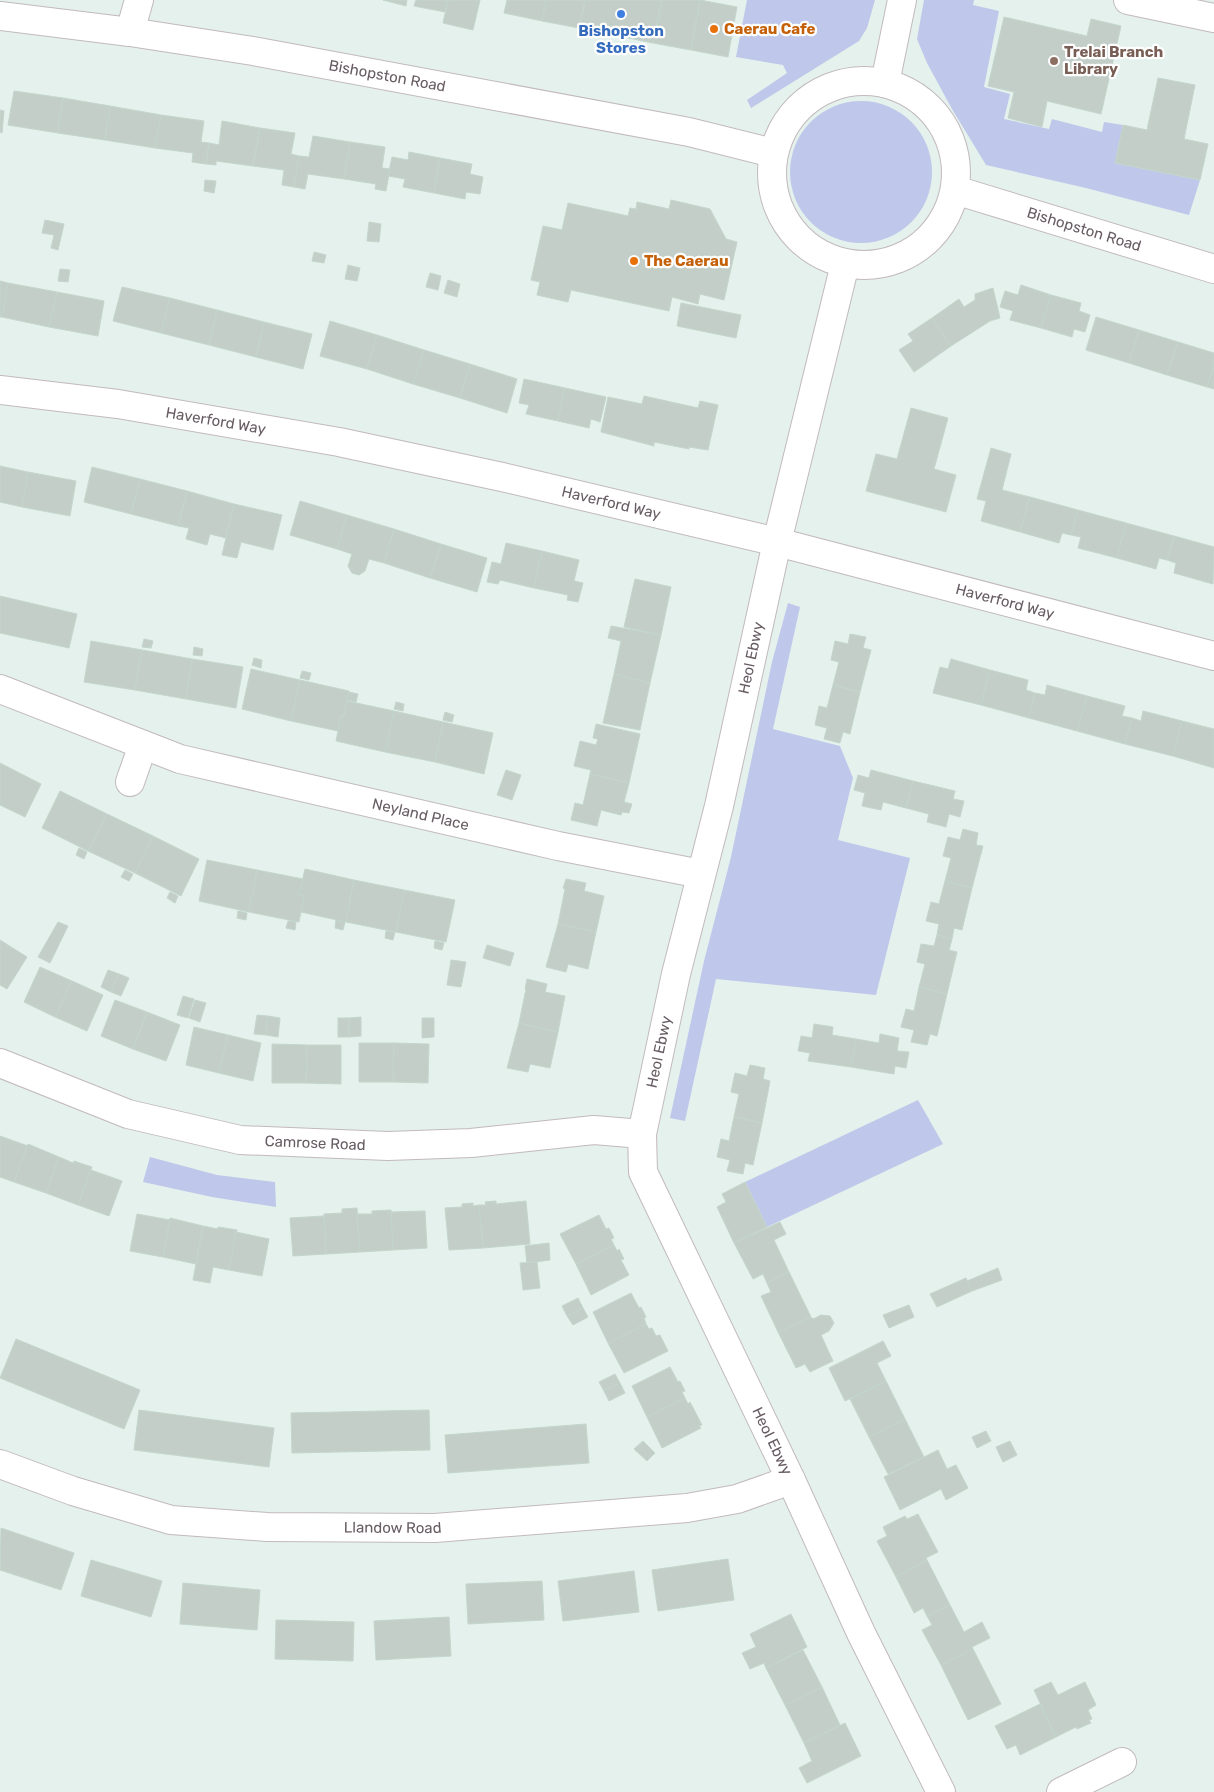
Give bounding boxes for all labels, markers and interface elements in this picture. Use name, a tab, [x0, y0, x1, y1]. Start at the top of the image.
marker: Bishopston Stores	[615, 8, 627, 20]
place label: Caerau Cafe	[724, 20, 815, 38]
place label: Bishopston Stores	[578, 22, 664, 57]
marker: Caerau Cafe	[708, 23, 720, 35]
place label: Trelai Branch Library	[1064, 43, 1163, 78]
marker: Trelai Branch Library	[1048, 55, 1060, 67]
street label: Bishopston Road	[327, 56, 447, 96]
street label: Bishopston Road	[1025, 203, 1143, 255]
place label: The Caerau	[644, 252, 729, 270]
marker: The Caerau	[628, 255, 640, 267]
street label: Haverford Way	[164, 403, 267, 438]
street label: Haverford Way	[560, 482, 663, 523]
street label: Haverford Way	[954, 580, 1056, 623]
street label: Heol Ebwy	[735, 620, 767, 696]
street label: Neyland Place	[370, 795, 471, 834]
street label: Heol Ebwy	[643, 1014, 675, 1090]
street label: Camrose Road	[264, 1132, 366, 1154]
street label: Heol Ebwy	[748, 1404, 796, 1478]
street label: Llandow Road	[344, 1518, 442, 1537]

